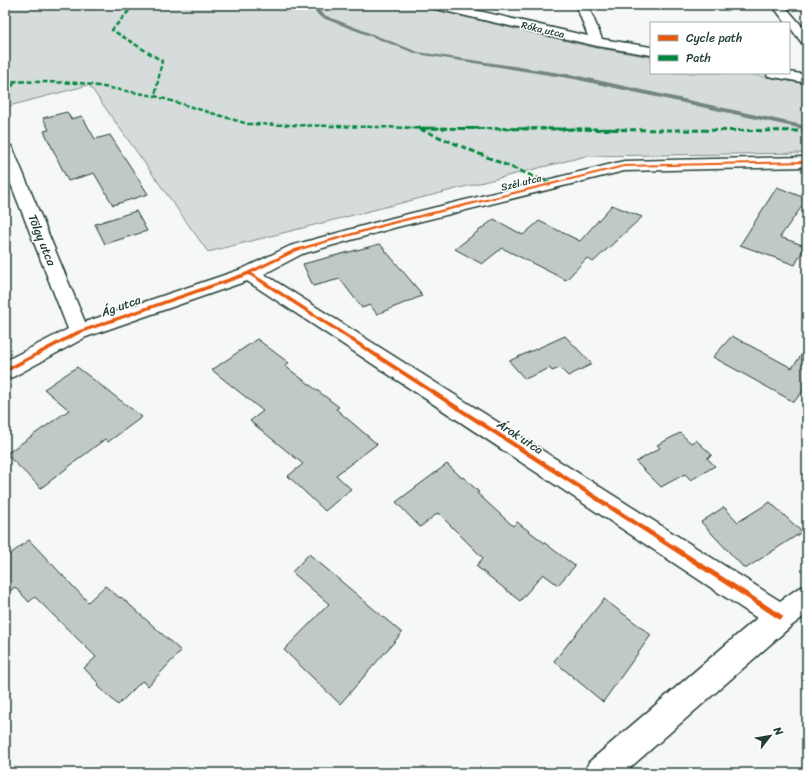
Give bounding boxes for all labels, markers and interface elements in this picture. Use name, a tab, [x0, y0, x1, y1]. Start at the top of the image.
street label: Róka utca	[519, 16, 566, 44]
legend	[650, 22, 790, 74]
text: Cycle path	[686, 27, 742, 49]
text: Path	[686, 47, 711, 69]
street label: Szél utca	[499, 169, 544, 197]
street label: Tölgy utca	[22, 211, 63, 270]
street label: Ág utca	[97, 289, 145, 323]
street label: Árok utca	[492, 413, 548, 460]
north arrow	[750, 716, 790, 756]
text: N	[768, 722, 788, 740]

